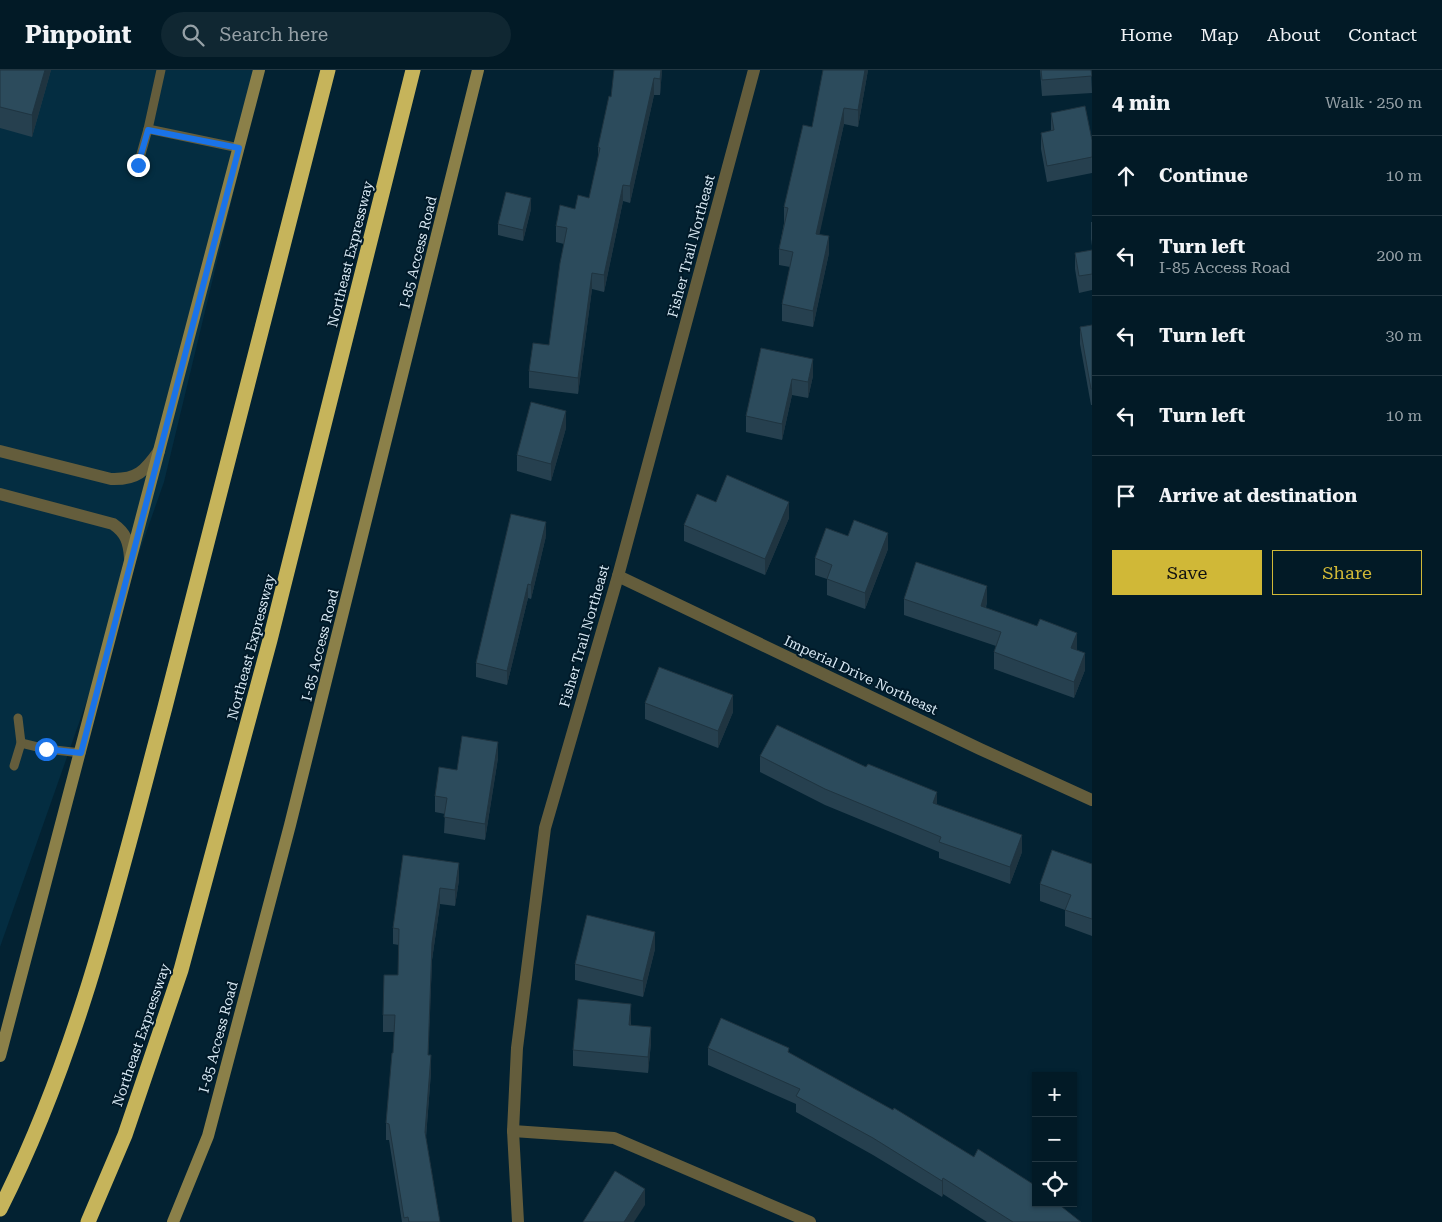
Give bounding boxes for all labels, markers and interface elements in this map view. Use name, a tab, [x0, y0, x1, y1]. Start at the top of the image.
search box	[161, 12, 511, 57]
text: Pinpoint	[25, 21, 131, 49]
icon: search	[179, 21, 207, 49]
text: Search here	[219, 23, 328, 46]
text: Home	[1120, 24, 1172, 45]
text: Map	[1200, 24, 1239, 45]
text: About	[1267, 24, 1320, 45]
text: Contact	[1348, 24, 1417, 45]
text: 4 min	[1112, 91, 1170, 115]
text: Walk · 250 m	[1325, 93, 1422, 112]
route end	[127, 154, 150, 177]
icon: ahead	[1112, 162, 1140, 190]
text: Continue	[1159, 164, 1248, 187]
text: 10 m	[1385, 166, 1422, 185]
street label: Fisher Trail Northeast	[664, 173, 718, 319]
street label: Northeast Expressway	[324, 179, 376, 329]
street label: I-85 Access Road	[396, 194, 440, 310]
text: Turn left	[1159, 235, 1245, 258]
icon: left	[1112, 242, 1140, 270]
text: 200 m	[1376, 246, 1422, 265]
text: I-85 Access Road	[1159, 258, 1290, 277]
icon: left	[1112, 322, 1140, 350]
text: Turn left	[1159, 324, 1245, 347]
text: 30 m	[1385, 326, 1422, 345]
icon: left	[1112, 402, 1140, 430]
text: Turn left	[1159, 404, 1245, 427]
text: 10 m	[1385, 406, 1422, 425]
icon: arrive	[1112, 482, 1140, 510]
text: Arrive at destination	[1159, 484, 1357, 507]
button: Save	[1112, 550, 1262, 595]
button: Share	[1272, 550, 1422, 595]
street label: Fisher Trail Northeast	[556, 563, 612, 709]
street label: Northeast Expressway	[224, 572, 278, 722]
street label: I-85 Access Road	[298, 587, 342, 703]
street label: Imperial Drive Northeast	[782, 632, 940, 718]
route start	[35, 738, 58, 761]
street label: Northeast Expressway	[109, 961, 173, 1109]
street label: I-85 Access Road	[195, 979, 241, 1095]
map controls	[1032, 1072, 1077, 1207]
button: +	[1032, 1072, 1077, 1117]
button: −	[1032, 1117, 1077, 1162]
button: locate	[1032, 1162, 1077, 1207]

